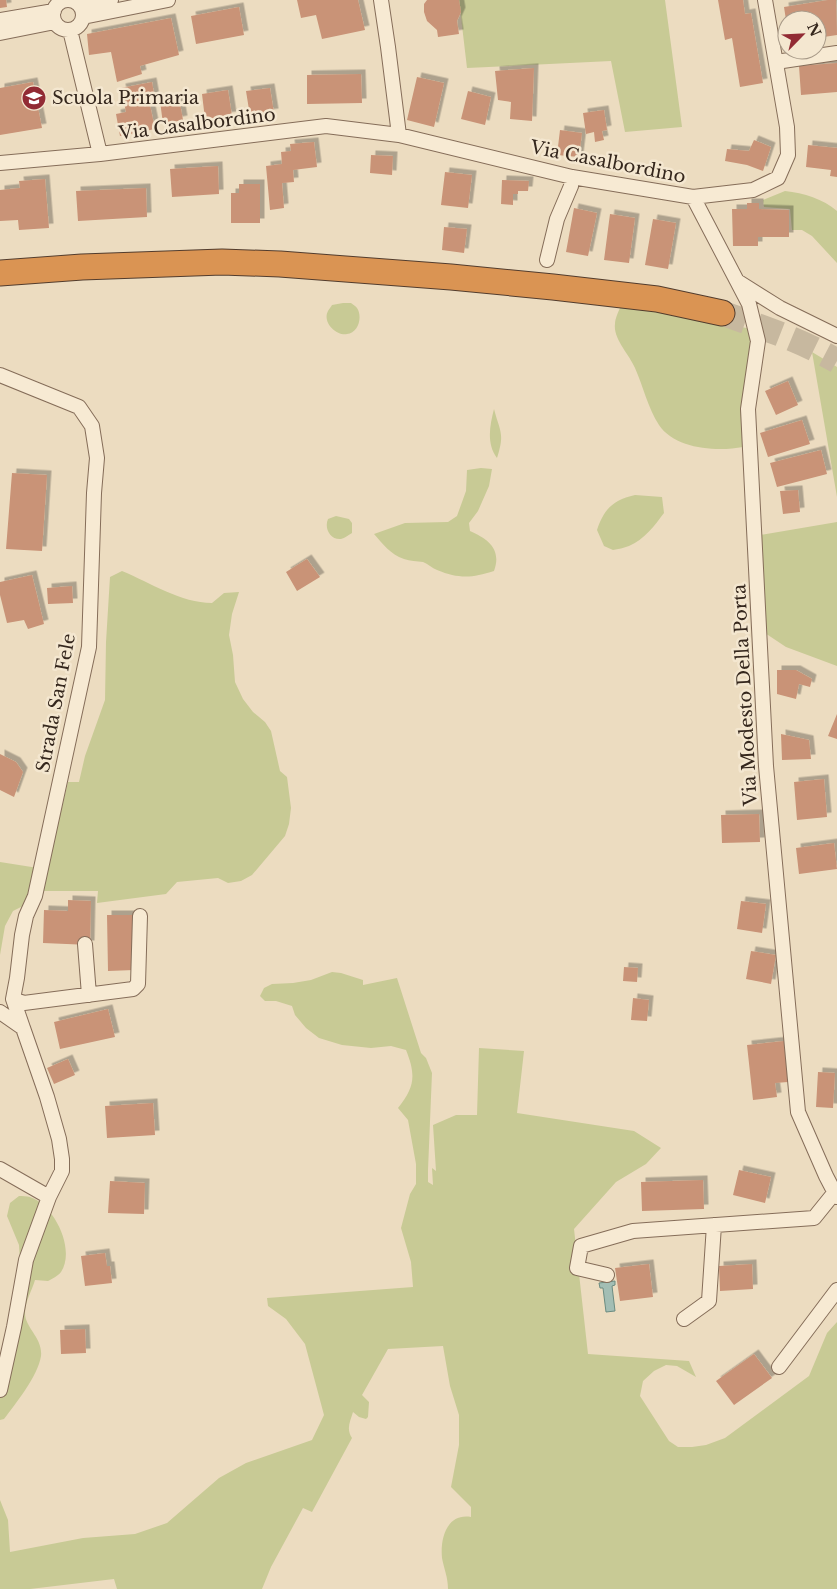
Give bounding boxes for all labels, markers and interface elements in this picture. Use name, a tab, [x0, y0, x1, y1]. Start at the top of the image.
north arrow	[777, 10, 827, 60]
text: N	[803, 20, 825, 39]
school or university icon: Scuola Primaria	[21, 85, 47, 111]
place label: Scuola Primaria	[52, 87, 199, 109]
street label: Via Casalbordino	[116, 103, 277, 145]
street label: Via Casalbordino	[527, 136, 688, 188]
street label: Via Modesto Della Porta	[728, 583, 762, 807]
street label: Strada San Fele	[32, 632, 80, 774]

